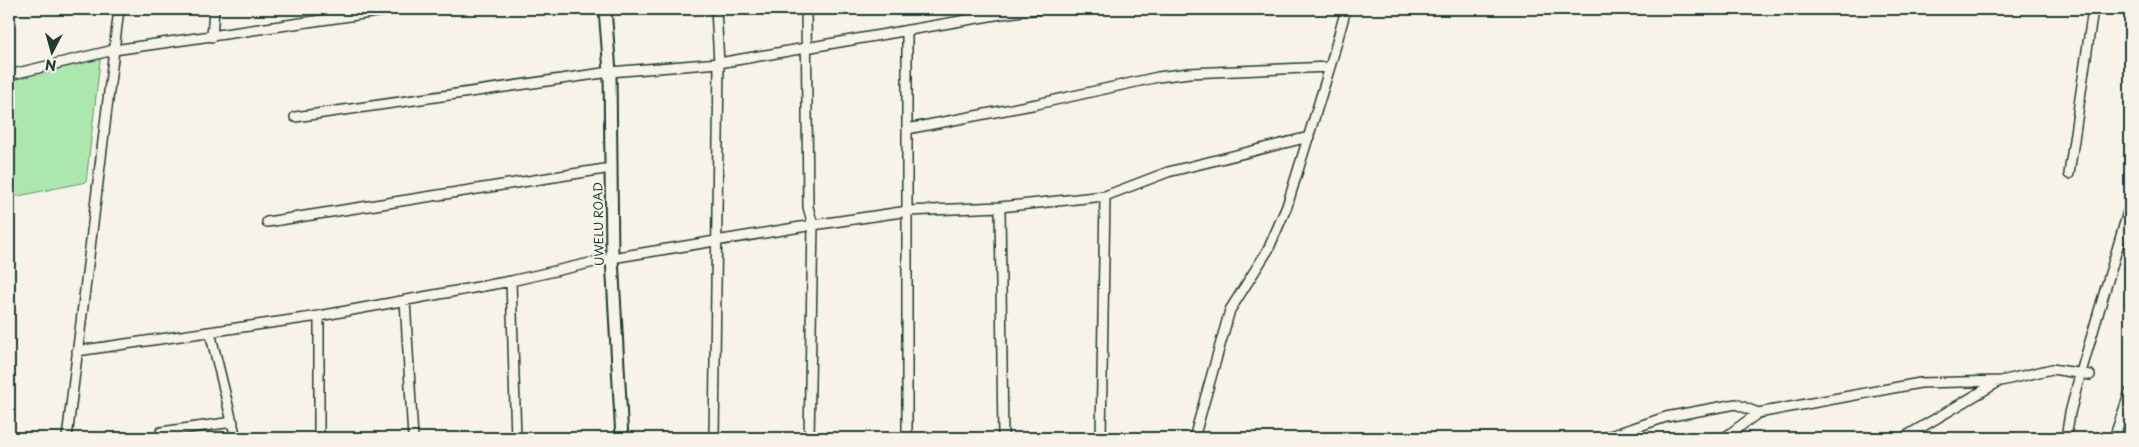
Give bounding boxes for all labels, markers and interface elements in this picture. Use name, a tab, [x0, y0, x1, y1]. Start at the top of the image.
north arrow	[28, 28, 78, 78]
text: N	[44, 54, 57, 76]
street label: UWELU ROAD	[588, 182, 608, 266]

